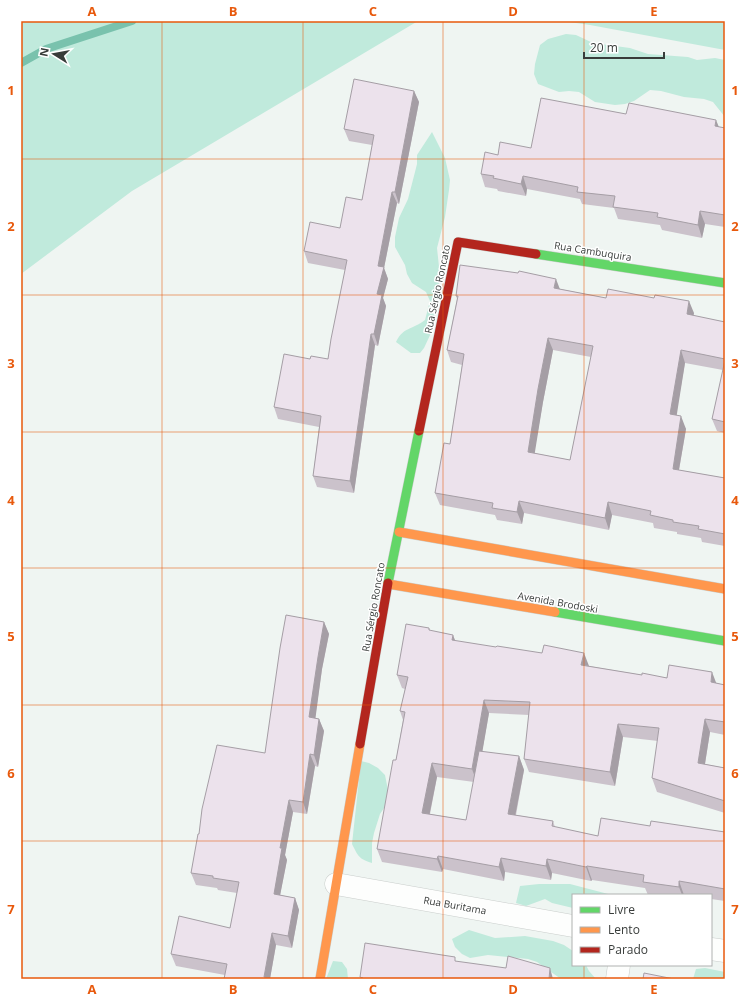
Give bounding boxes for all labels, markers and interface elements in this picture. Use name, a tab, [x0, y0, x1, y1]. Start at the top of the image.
text: A	[88, 2, 97, 20]
text: B	[229, 2, 238, 20]
text: C	[369, 2, 377, 20]
text: D	[508, 2, 518, 20]
text: E	[650, 2, 658, 20]
north arrow	[34, 34, 74, 74]
scale bar	[584, 34, 664, 60]
text: 20 m	[590, 39, 618, 56]
text: N	[35, 46, 52, 58]
text: 1	[7, 81, 15, 99]
text: 1	[731, 81, 739, 99]
text: 2	[7, 217, 15, 235]
text: 2	[731, 217, 739, 235]
street label: Rua Cambuquira	[553, 238, 633, 264]
street label: Rua Sérgio Roncato	[421, 243, 453, 335]
text: 3	[7, 354, 15, 372]
text: 3	[731, 354, 739, 372]
text: 4	[7, 491, 15, 509]
text: 4	[731, 491, 739, 509]
street label: Rua Sérgio Roncato	[358, 561, 388, 653]
street label: Avenida Brodoski	[517, 588, 599, 616]
text: 5	[7, 627, 15, 645]
text: 5	[731, 627, 739, 645]
text: 6	[7, 764, 15, 782]
text: 6	[731, 764, 739, 782]
street label: Rua Buritama	[422, 893, 488, 917]
legend	[572, 894, 712, 966]
text: 7	[7, 900, 15, 918]
text: 7	[731, 900, 739, 918]
text: Livre	[608, 901, 635, 918]
text: Lento	[608, 921, 640, 938]
text: Parado	[608, 941, 648, 958]
text: A	[88, 980, 97, 998]
text: B	[229, 980, 238, 998]
text: C	[369, 980, 377, 998]
text: D	[508, 980, 518, 998]
text: E	[650, 980, 658, 998]

